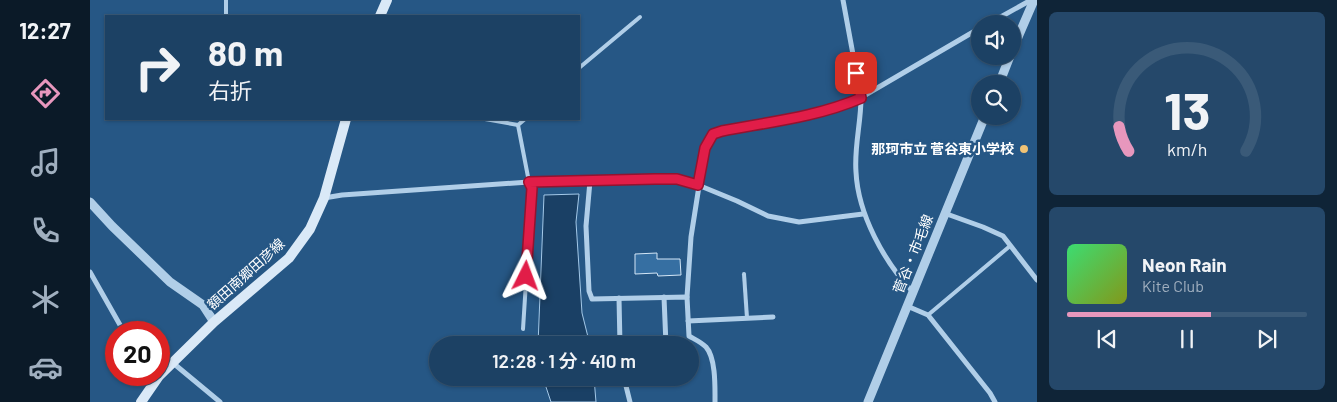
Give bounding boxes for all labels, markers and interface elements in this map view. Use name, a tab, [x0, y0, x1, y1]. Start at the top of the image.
map controls	[971, 15, 1021, 125]
button: sound	[971, 15, 1021, 65]
text: 12:27	[19, 17, 71, 43]
text: 80 m	[208, 31, 283, 73]
icon: right	[125, 35, 190, 100]
pin	[835, 52, 877, 94]
icon: arrive	[842, 59, 870, 87]
button: search	[971, 75, 1021, 125]
icon: directions	[28, 76, 63, 111]
text: 右折	[208, 77, 252, 103]
text: 13	[1164, 78, 1210, 140]
text: km/h	[1167, 138, 1207, 160]
place label: 那珂市立 菅谷東小学校	[871, 140, 1014, 157]
marker: 那珂市立 菅谷東小学校	[1018, 143, 1030, 155]
icon: music	[28, 145, 63, 180]
street label: 菅谷・市毛線	[889, 212, 936, 296]
icon: phone	[28, 213, 63, 248]
street label: 額田南郷田彦線	[204, 235, 288, 313]
position arrow	[499, 249, 551, 301]
text: Neon Rain	[1142, 253, 1227, 276]
text: Kite Club	[1142, 276, 1204, 295]
icon: climate	[28, 282, 63, 317]
speed limit sign: 20	[105, 321, 170, 386]
icon: previous	[1093, 325, 1121, 353]
icon: pause	[1173, 325, 1201, 353]
icon: next	[1253, 325, 1281, 353]
text: 12:28 · 1 分 · 410 m	[492, 349, 636, 372]
icon: car	[28, 350, 63, 385]

